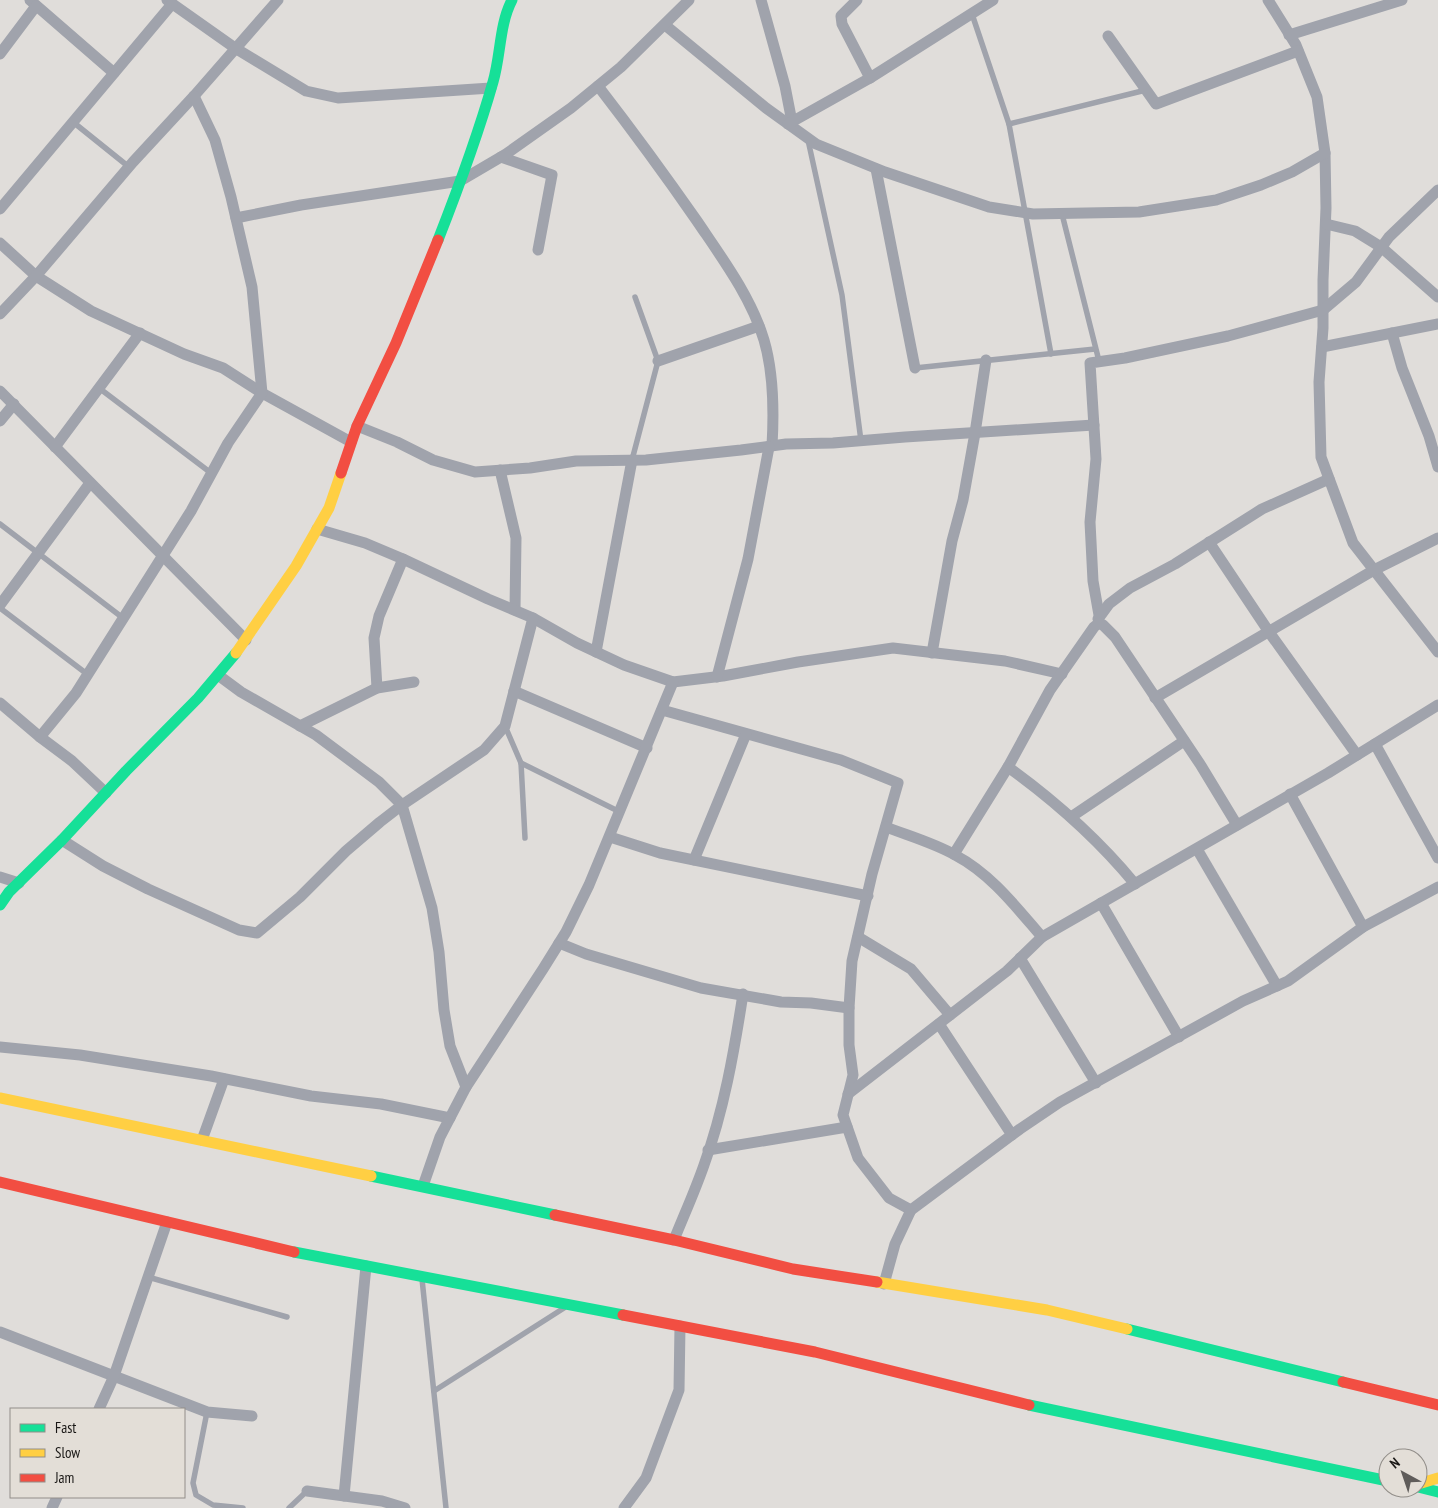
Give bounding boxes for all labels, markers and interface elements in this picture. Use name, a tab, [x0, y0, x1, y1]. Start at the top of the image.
legend	[10, 1408, 185, 1498]
text: Fast	[55, 1418, 76, 1437]
text: Slow	[55, 1443, 80, 1462]
north arrow	[1378, 1448, 1428, 1498]
text: N	[1386, 1454, 1403, 1472]
text: Jam	[54, 1468, 74, 1487]

